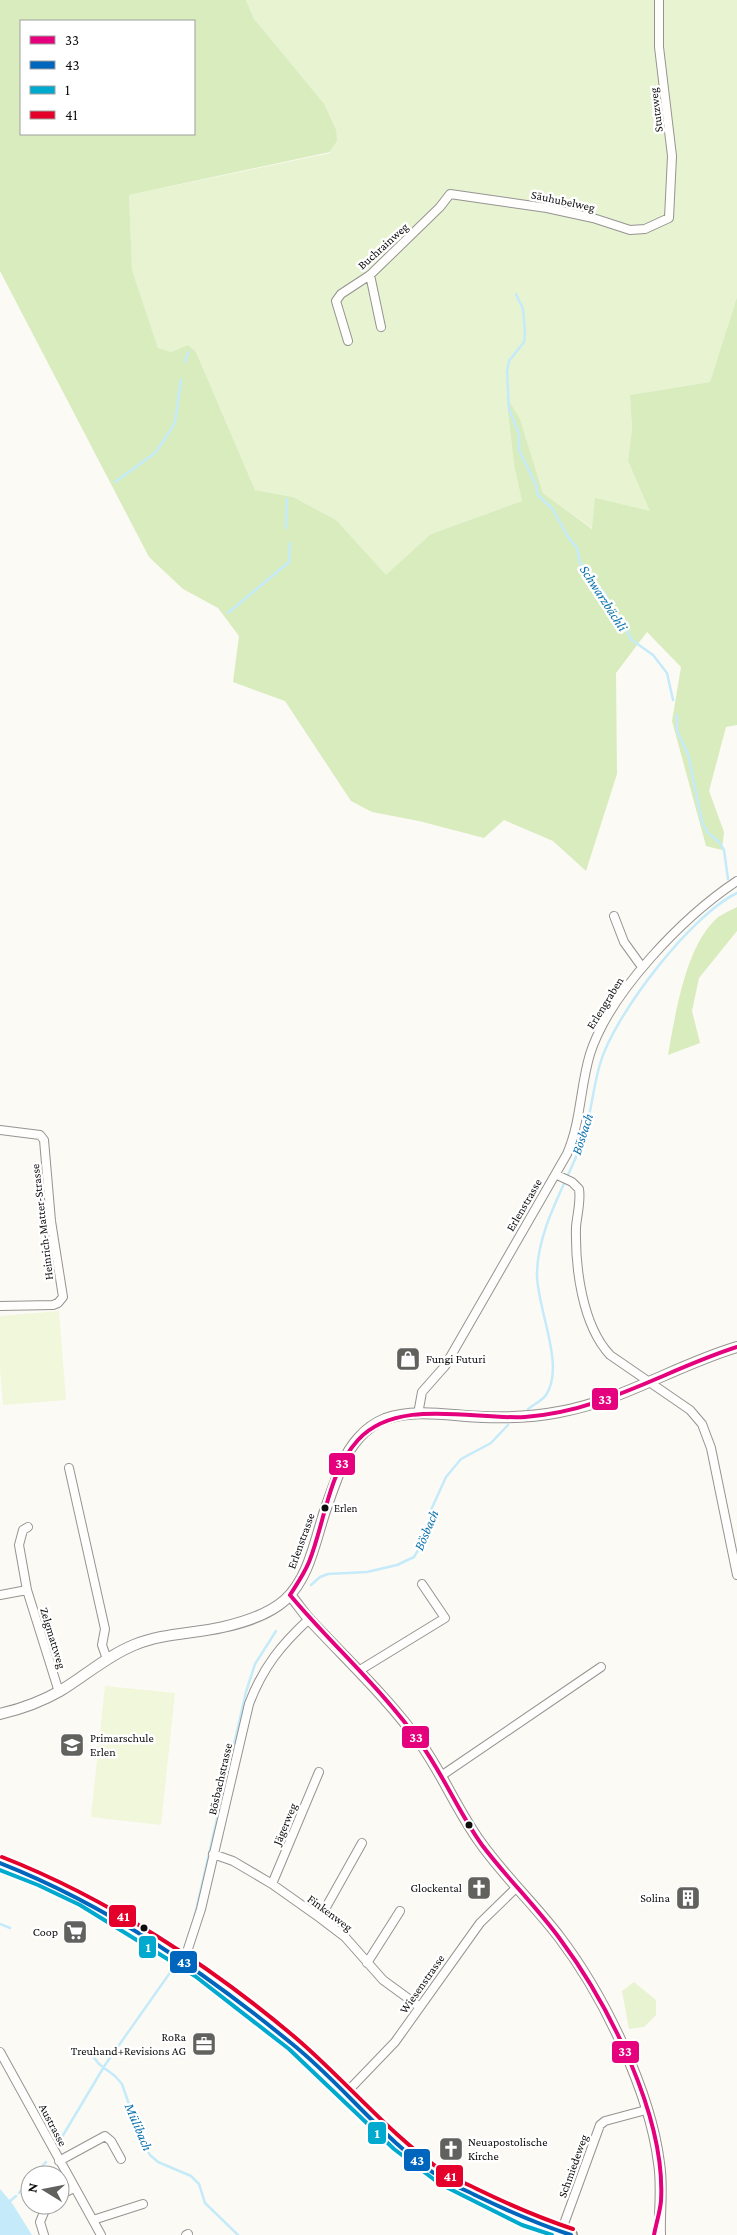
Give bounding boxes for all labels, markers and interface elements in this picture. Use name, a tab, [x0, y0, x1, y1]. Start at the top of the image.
legend	[20, 20, 195, 135]
text: 33	[65, 32, 79, 48]
text: 43	[65, 57, 80, 73]
text: 1	[65, 82, 70, 98]
street label: Stutzweg	[646, 87, 666, 133]
text: 41	[65, 107, 78, 123]
street label: Säuhubelweg	[530, 187, 596, 215]
street label: Buchrainweg	[355, 220, 411, 272]
water label: Schwarzbächli	[577, 562, 631, 634]
street label: Erlengraben	[583, 974, 627, 1032]
water label: Bösbach	[568, 1111, 596, 1157]
street label: Heinrich-Matter-Strasse	[28, 1163, 56, 1281]
street label: Erlenstrasse	[503, 1176, 545, 1234]
shop icon: Fungi Futuri	[395, 1346, 421, 1372]
place label: Fungi Futuri	[426, 1352, 486, 1366]
line badge: 33	[591, 1387, 619, 1411]
text: 33	[598, 1391, 612, 1407]
line badge: 33	[328, 1452, 356, 1476]
text: 33	[335, 1455, 349, 1471]
place label: Erlen	[334, 1502, 358, 1514]
marker: Erlen	[320, 1503, 330, 1513]
water label: Bösbach	[410, 1507, 442, 1553]
street label: Erlenstrasse	[284, 1511, 318, 1571]
street label: Zelgmattweg	[37, 1606, 69, 1671]
line badge: 33	[401, 1725, 430, 1749]
text: 33	[409, 1729, 423, 1745]
place label: Primarschule Erlen	[90, 1731, 154, 1759]
school or university icon: Primarschule Erlen	[59, 1732, 85, 1758]
street label: Bösbachstrasse	[205, 1742, 235, 1816]
street label: Jägerweg	[270, 1801, 300, 1848]
unlabelled marker	[464, 1820, 474, 1830]
church icon: Glockental	[466, 1875, 492, 1901]
place label: Glockental	[410, 1881, 462, 1895]
building icon: Solina	[675, 1885, 701, 1911]
place label: Solina	[640, 1891, 670, 1905]
street label: Finkenweg	[305, 1892, 355, 1935]
line badge: 41	[108, 1904, 137, 1928]
text: 41	[117, 1908, 129, 1924]
supermarket icon: Coop	[62, 1919, 88, 1945]
unlabelled marker	[139, 1923, 149, 1933]
place label: Coop	[33, 1925, 58, 1939]
line badge: 1	[138, 1935, 157, 1959]
text: 1	[145, 1939, 151, 1955]
line badge: 43	[169, 1950, 198, 1974]
street label: Wiesenstrasse	[397, 1952, 447, 2016]
text: 43	[177, 1954, 191, 1970]
place label: RoRa Treuhand+Revisions AG	[71, 2030, 186, 2058]
office icon: RoRa Treuhand+Revisions AG	[191, 2031, 217, 2057]
line badge: 33	[611, 2040, 640, 2064]
text: 33	[618, 2043, 632, 2059]
water label: Mülibach	[121, 2100, 156, 2153]
street label: Austrasse	[36, 2101, 70, 2149]
line badge: 1	[367, 2121, 387, 2145]
text: 1	[374, 2125, 380, 2141]
street label: Schmiedeweg	[555, 2132, 591, 2200]
place label: Neuapostolische Kirche	[468, 2135, 547, 2163]
church icon: Neuapostolische Kirche	[438, 2136, 464, 2162]
line badge: 43	[403, 2148, 431, 2172]
text: 43	[410, 2152, 424, 2168]
line badge: 41	[435, 2164, 464, 2188]
north arrow	[20, 2165, 70, 2215]
text: 41	[444, 2168, 456, 2184]
text: N	[23, 2181, 41, 2194]

